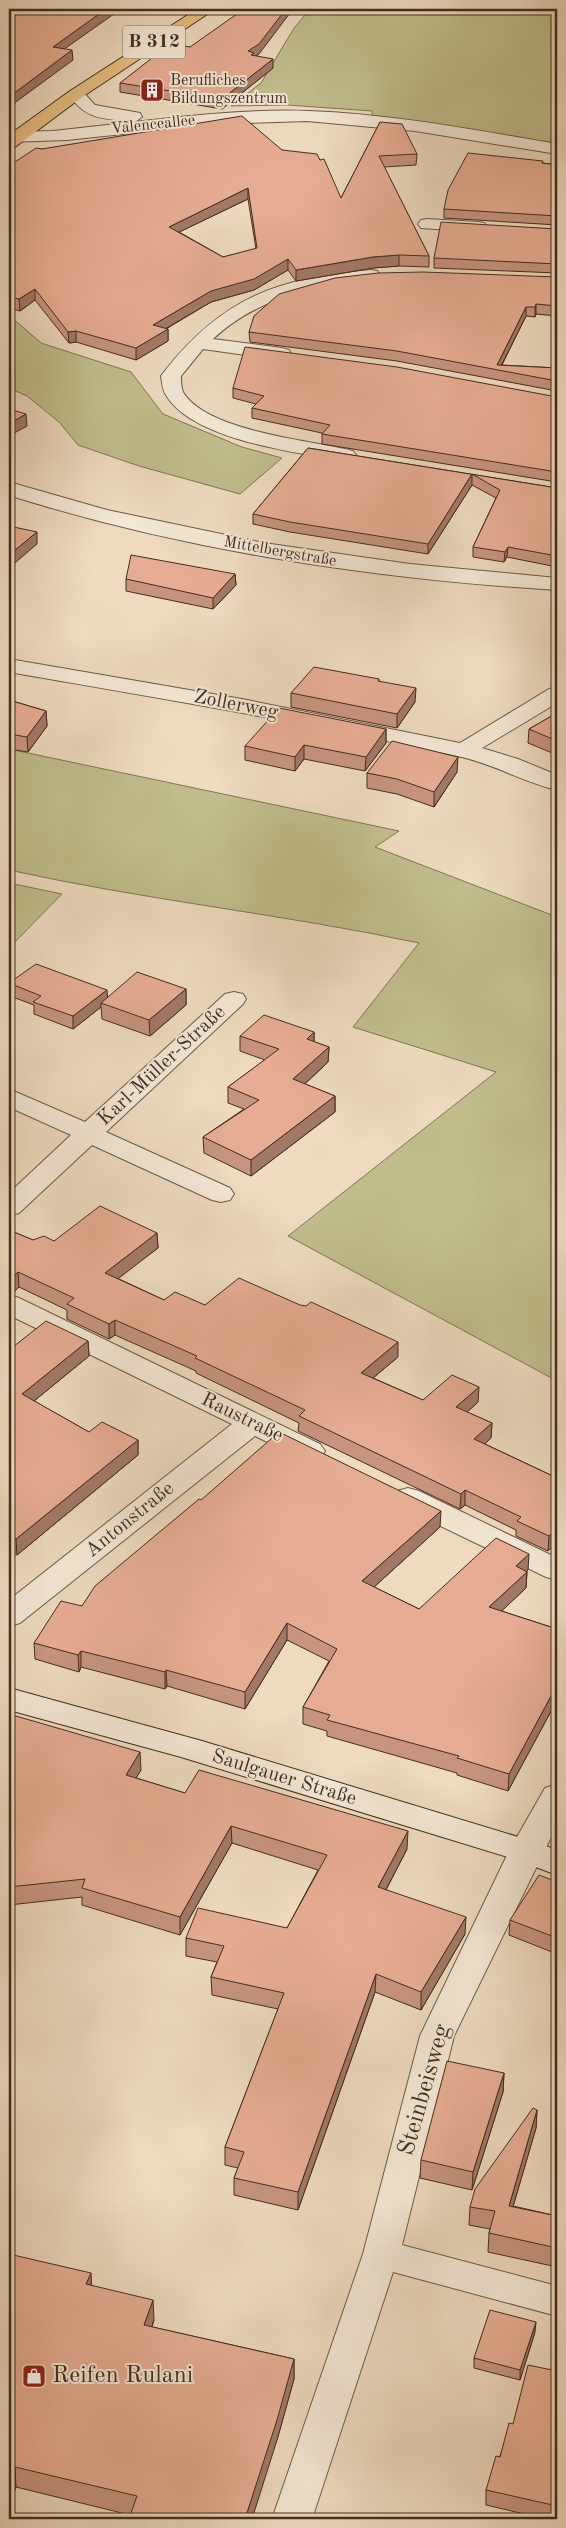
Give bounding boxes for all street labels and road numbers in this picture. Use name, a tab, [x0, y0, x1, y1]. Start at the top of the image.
road number: B 312	[123, 26, 185, 58]
street label: Valenceallee	[110, 113, 196, 137]
street label: Mittelbergstraße	[222, 534, 338, 570]
street label: Zollerweg	[192, 687, 280, 723]
street label: Karl-Müller-Straße	[94, 1002, 230, 1130]
street label: Raustraße	[198, 1390, 286, 1446]
street label: Antonstraße	[82, 1478, 178, 1562]
street label: Saulgauer Straße	[209, 1747, 359, 1809]
street label: Steinbeisweg	[395, 2022, 455, 2158]

